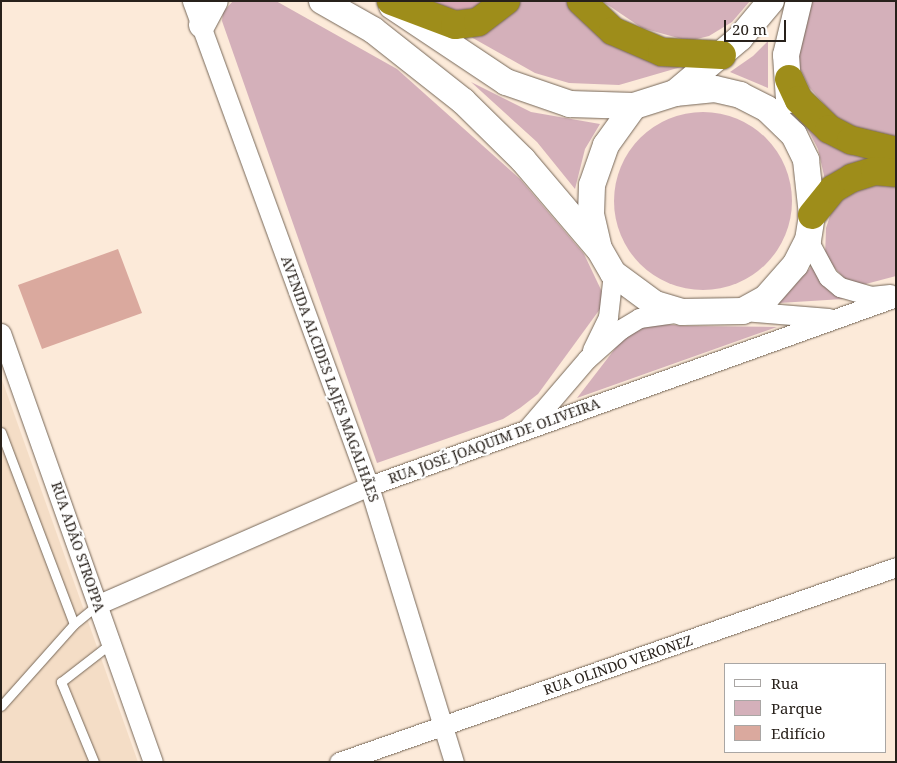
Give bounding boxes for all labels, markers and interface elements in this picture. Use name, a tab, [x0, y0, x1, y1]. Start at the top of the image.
scale bar	[727, 10, 790, 42]
text: 20 m	[732, 19, 767, 39]
street label: AVENIDA ALCIDES LAJES MAGALHÃES	[278, 254, 382, 504]
street label: RUA JOSÉ JOAQUIM DE OLIVEIRA	[386, 395, 602, 487]
street label: RUA ADÃO STROPPA	[48, 480, 108, 614]
street label: RUA OLINDO VERONEZ	[541, 632, 695, 698]
legend	[724, 663, 887, 753]
text: Rua	[771, 673, 799, 693]
text: Parque	[771, 698, 822, 718]
text: Edifício	[771, 723, 826, 743]

